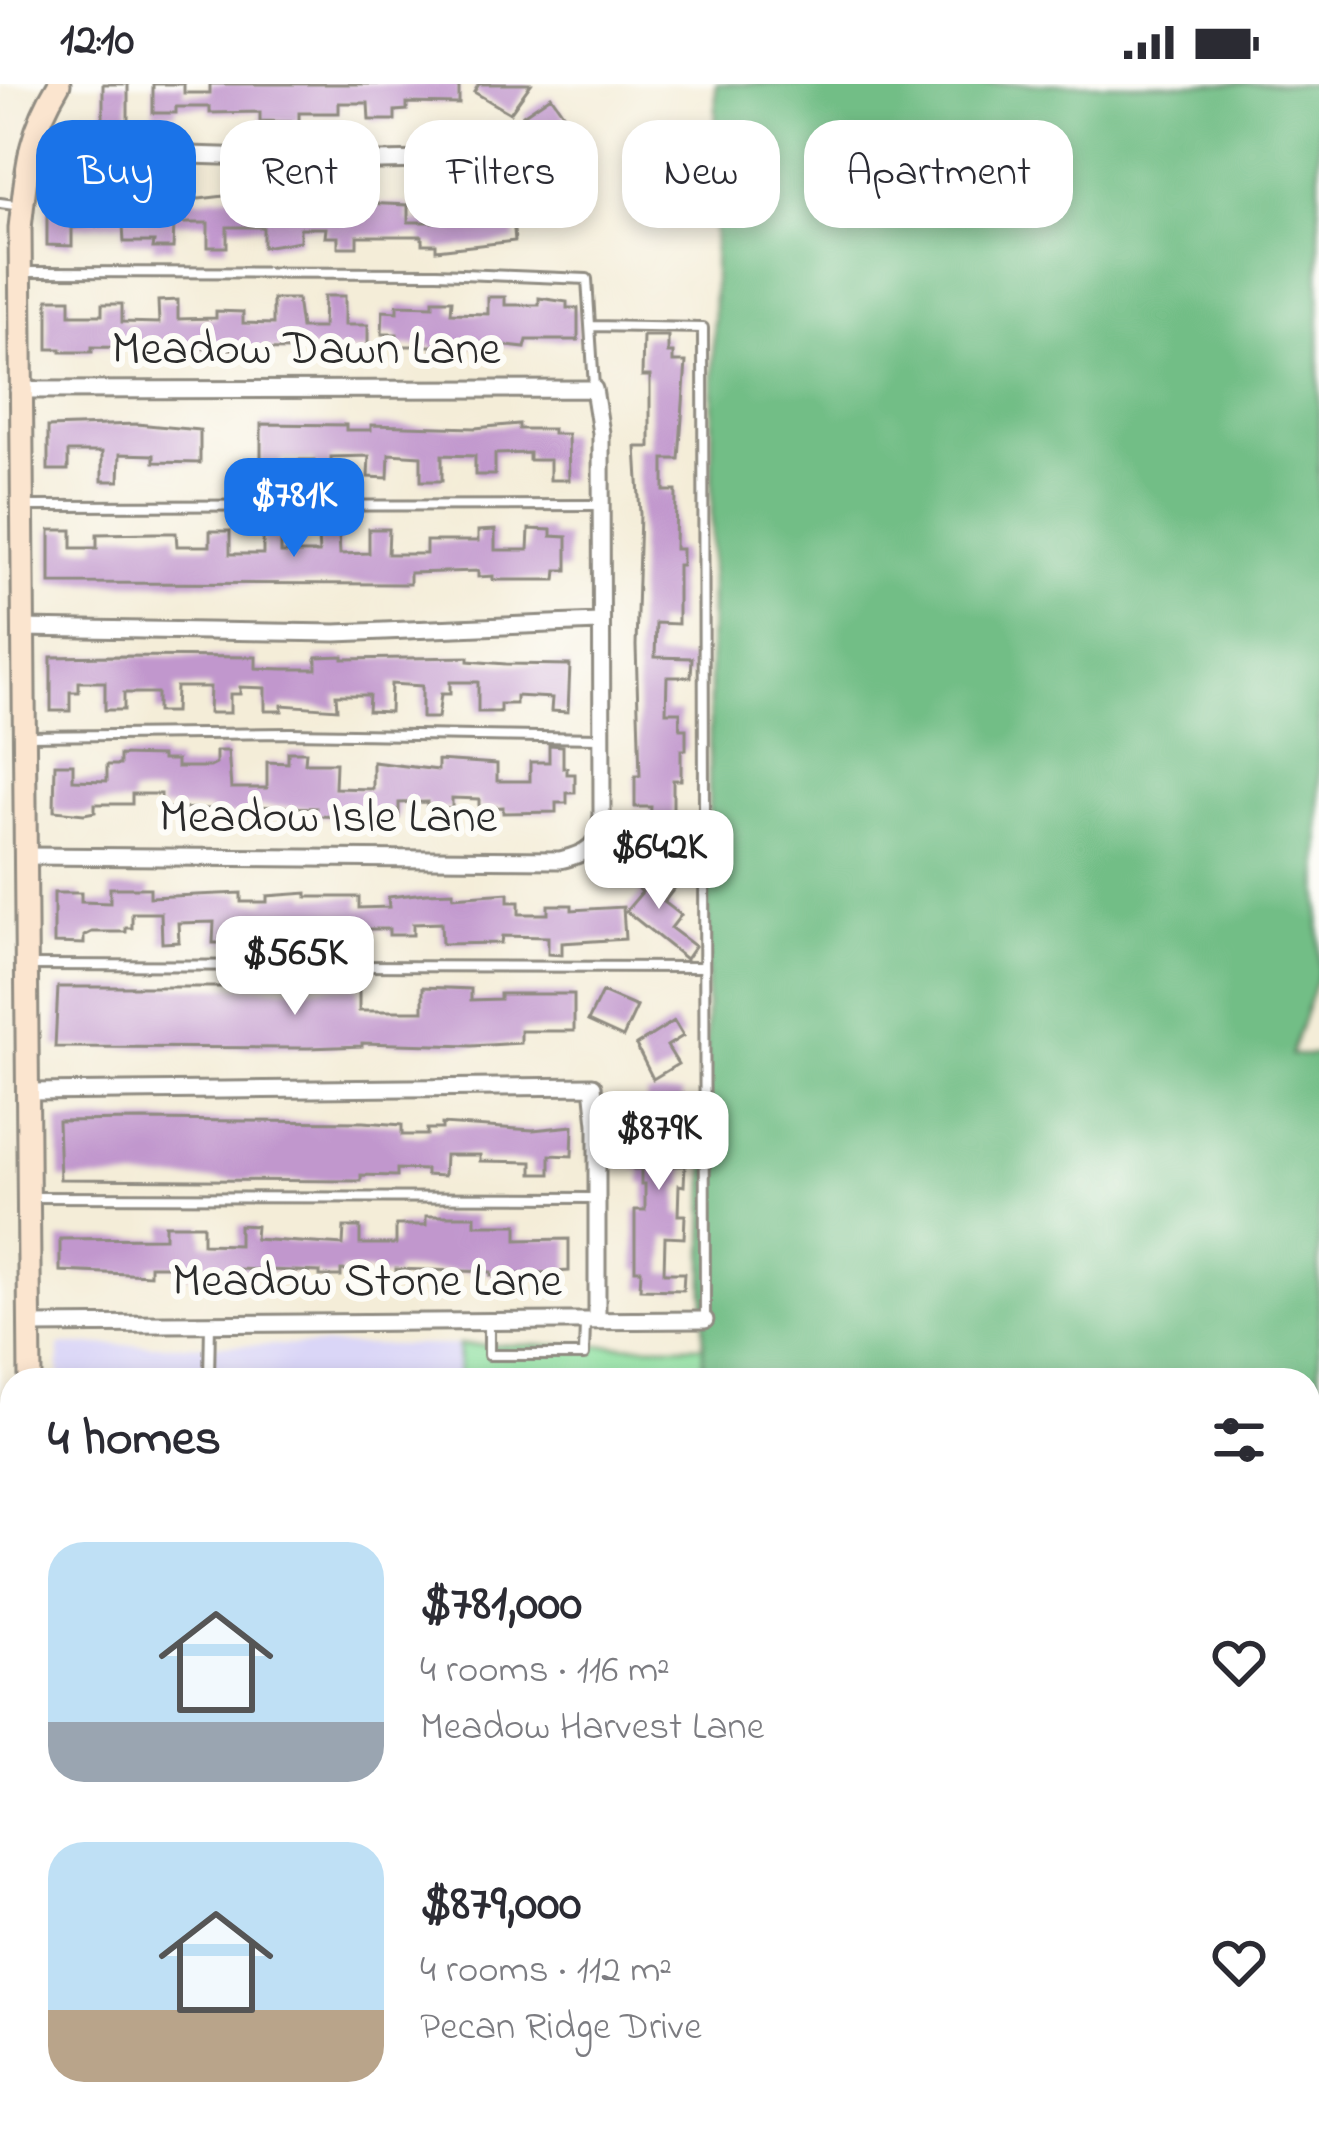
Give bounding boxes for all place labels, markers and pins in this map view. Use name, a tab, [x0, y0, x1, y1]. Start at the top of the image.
pin: $781K	[210, 458, 378, 560]
pin: $642K	[575, 810, 743, 912]
pin: $565K	[211, 916, 379, 1018]
pin: $879K	[575, 1091, 743, 1193]

